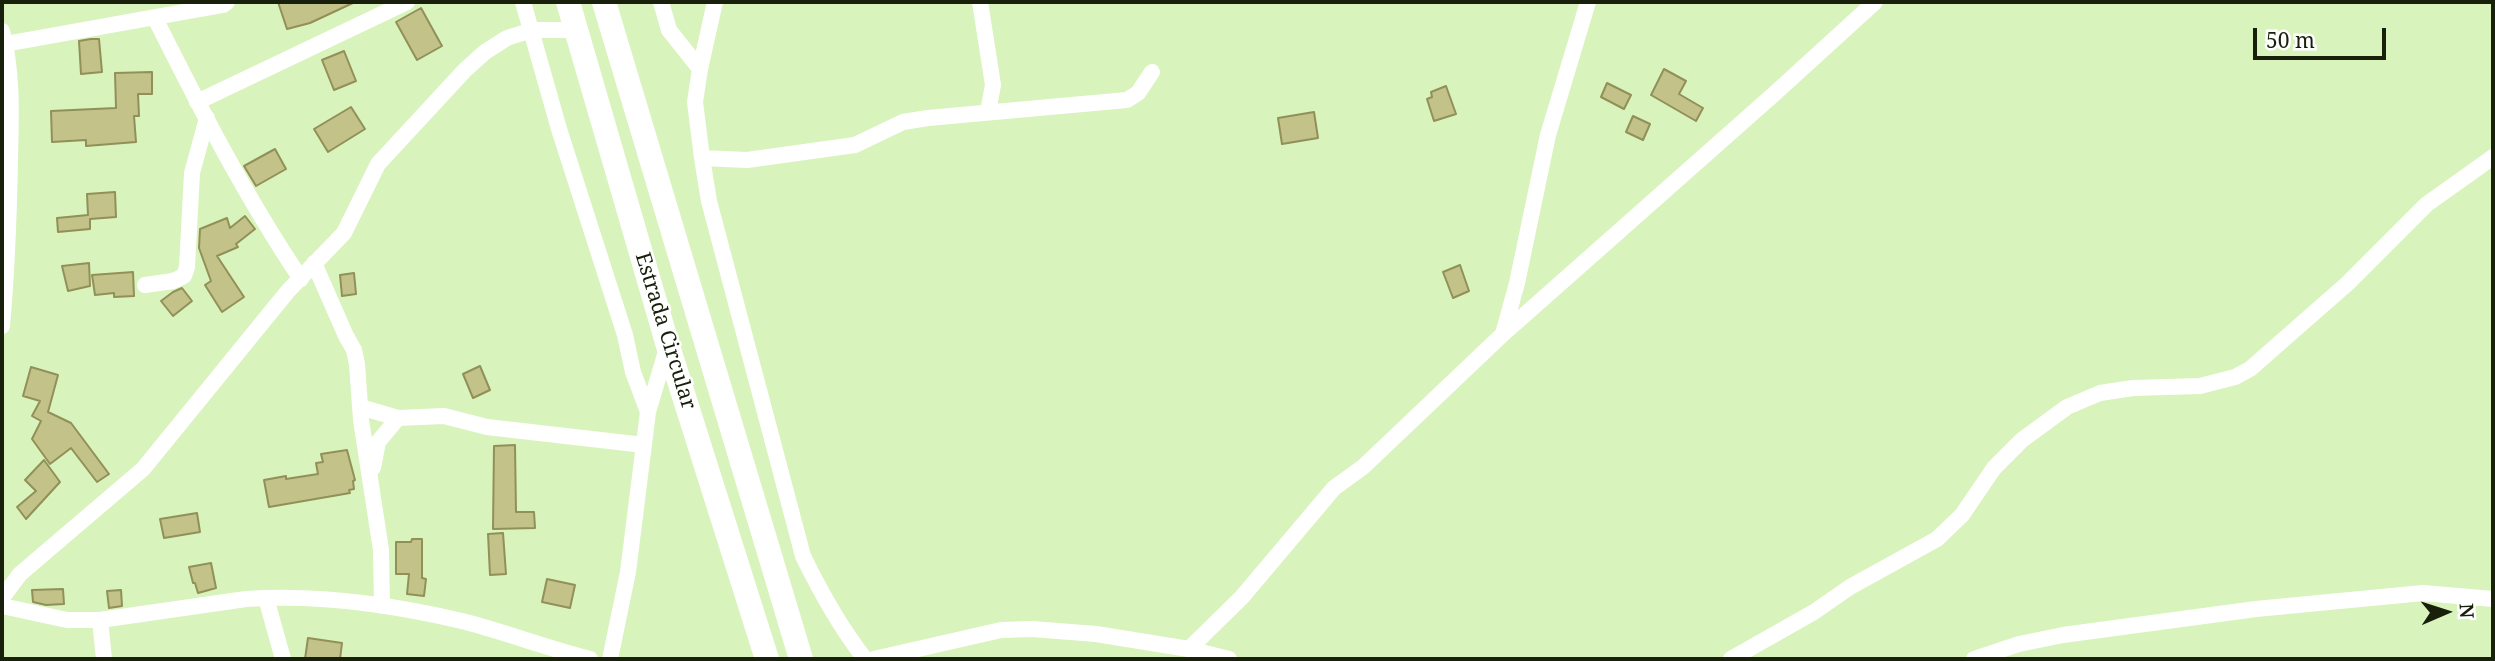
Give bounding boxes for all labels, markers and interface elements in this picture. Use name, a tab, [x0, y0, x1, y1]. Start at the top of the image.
scale bar	[2257, 14, 2390, 58]
text: 50 m	[2266, 26, 2315, 54]
street label: Estrada Circular	[629, 249, 701, 413]
north arrow	[2411, 577, 2481, 647]
text: N	[2454, 603, 2480, 619]

